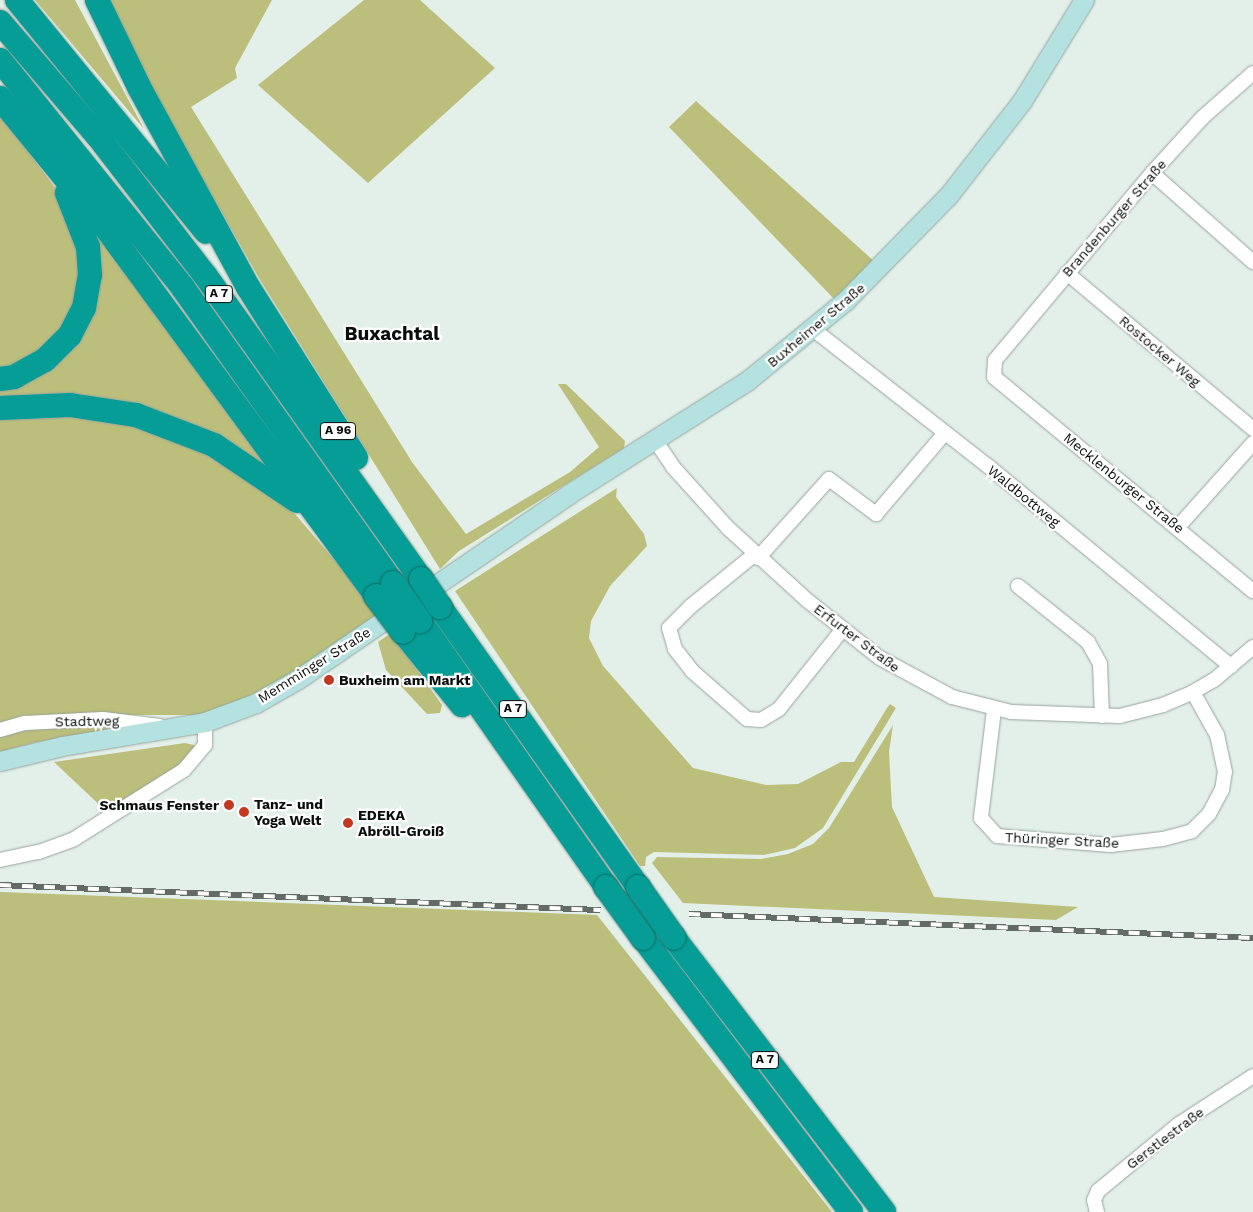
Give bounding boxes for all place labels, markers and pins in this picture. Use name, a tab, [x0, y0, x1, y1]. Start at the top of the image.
place label: Buxheim am Markt	[339, 672, 470, 688]
marker: Buxheim am Markt	[323, 674, 335, 686]
place label: Tanz- und Yoga Welt	[254, 796, 323, 829]
place label: Schmaus Fenster	[100, 797, 219, 813]
marker: Schmaus Fenster	[223, 799, 235, 811]
marker: Tanz- und Yoga Welt	[238, 806, 250, 818]
place label: EDEKA Abröll-Groiß	[358, 807, 444, 840]
marker: EDEKA Abröll-Groiß	[342, 817, 354, 829]

